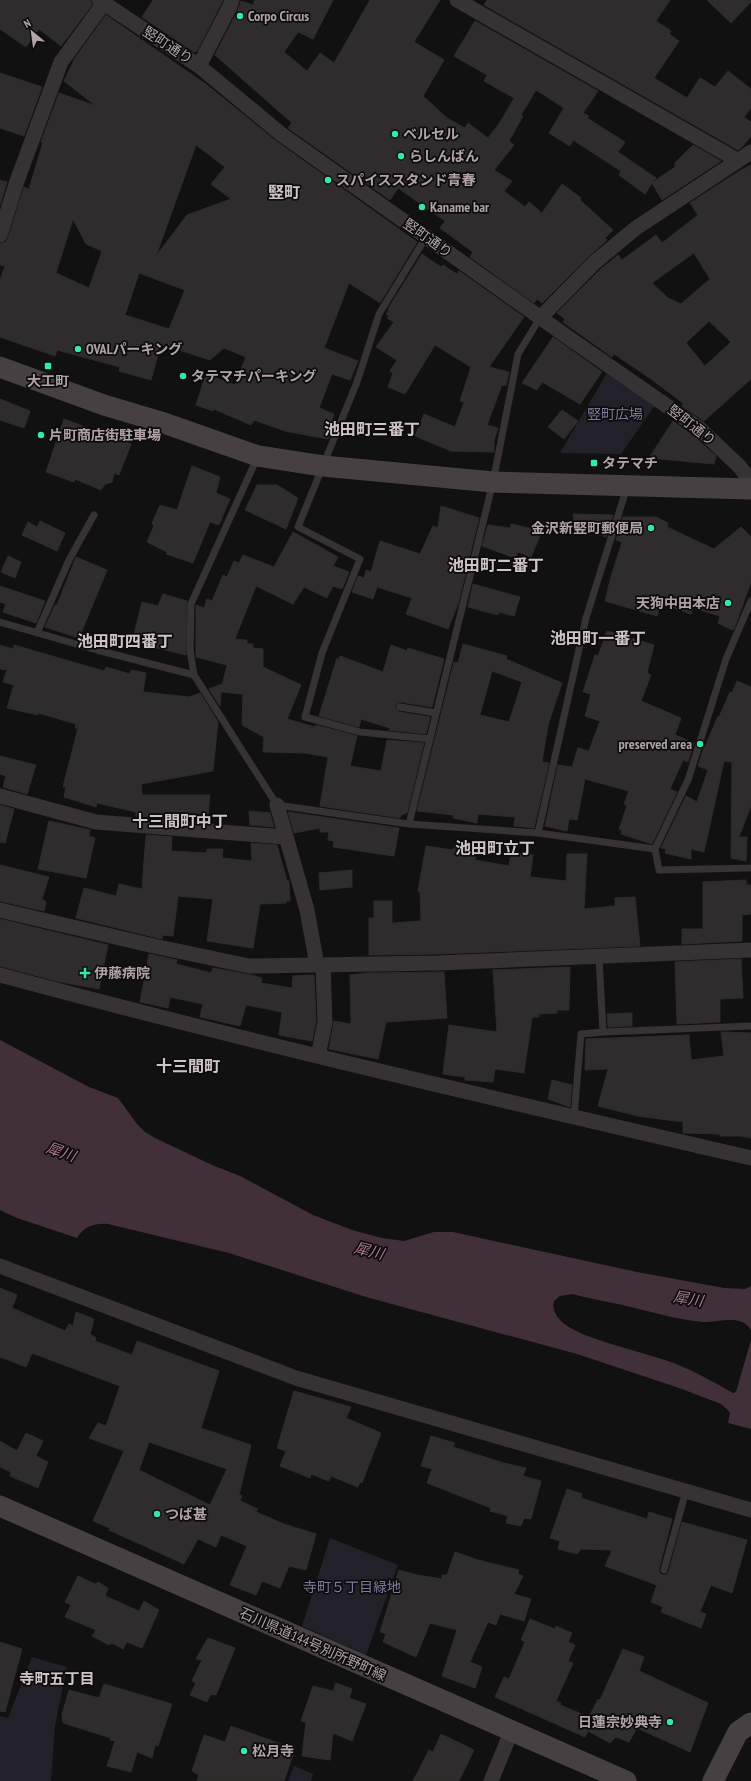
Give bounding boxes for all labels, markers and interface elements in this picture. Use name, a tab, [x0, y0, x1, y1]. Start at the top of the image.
place label: Corpo Circus	[248, 7, 309, 25]
marker: Corpo Circus	[235, 11, 245, 21]
north arrow	[12, 12, 52, 52]
text: N	[21, 16, 33, 31]
street label: 竪町通り	[140, 22, 196, 68]
place label: ベルセル	[403, 125, 459, 143]
marker: ベルセル	[390, 129, 400, 139]
place label: らしんばん	[409, 147, 479, 165]
marker: らしんばん	[396, 151, 406, 161]
place label: スパイススタンド青春	[336, 171, 476, 189]
marker: スパイススタンド青春	[323, 175, 333, 185]
district label: 竪町	[268, 182, 300, 202]
place label: Kaname bar	[430, 198, 490, 216]
marker: Kaname bar	[417, 202, 427, 212]
street label: 竪町通り	[400, 215, 456, 261]
place label: OVALパーキング	[86, 340, 182, 358]
marker: OVALパーキング	[73, 344, 83, 354]
marker: 大工町	[43, 361, 53, 371]
place label: タテマチパーキング	[191, 367, 317, 385]
marker: タテマチパーキング	[178, 371, 188, 381]
place label: 大工町	[27, 372, 69, 390]
street label: 竪町通り	[664, 401, 720, 449]
park label: 竪町広場	[587, 405, 643, 423]
district label: 池田町三番丁	[324, 419, 420, 439]
place label: 片町商店街駐車場	[49, 426, 161, 444]
marker: 片町商店街駐車場	[36, 430, 46, 440]
place label: タテマチ	[602, 454, 658, 472]
marker: タテマチ	[589, 458, 599, 468]
place label: 金沢新竪町郵便局	[531, 519, 643, 537]
marker: 金沢新竪町郵便局	[646, 523, 656, 533]
district label: 池田町二番丁	[448, 555, 544, 575]
place label: 天狗中田本店	[636, 594, 720, 612]
marker: 天狗中田本店	[723, 598, 733, 608]
district label: 池田町一番丁	[550, 628, 646, 648]
district label: 池田町四番丁	[77, 631, 173, 651]
place label: preserved area	[618, 735, 692, 753]
marker: preserved area	[695, 739, 705, 749]
district label: 十三間町中丁	[132, 811, 228, 831]
district label: 池田町立丁	[455, 838, 535, 858]
place label: 伊藤病院	[94, 964, 150, 982]
marker: 伊藤病院	[79, 967, 91, 979]
district label: 十三間町	[156, 1056, 220, 1076]
water label: 犀川	[44, 1138, 80, 1166]
water label: 犀川	[352, 1238, 388, 1264]
water label: 犀川	[672, 1287, 706, 1311]
place label: つば甚	[165, 1505, 207, 1523]
marker: つば甚	[152, 1509, 162, 1519]
park label: 寺町５丁目緑地	[303, 1578, 401, 1596]
street label: 石川県道144号別所野町線	[237, 1603, 389, 1685]
district label: 寺町五丁目	[19, 1669, 95, 1688]
place label: 日蓮宗妙典寺	[578, 1713, 662, 1731]
marker: 日蓮宗妙典寺	[665, 1717, 675, 1727]
place label: 松月寺	[252, 1742, 294, 1760]
marker: 松月寺	[239, 1746, 249, 1756]

